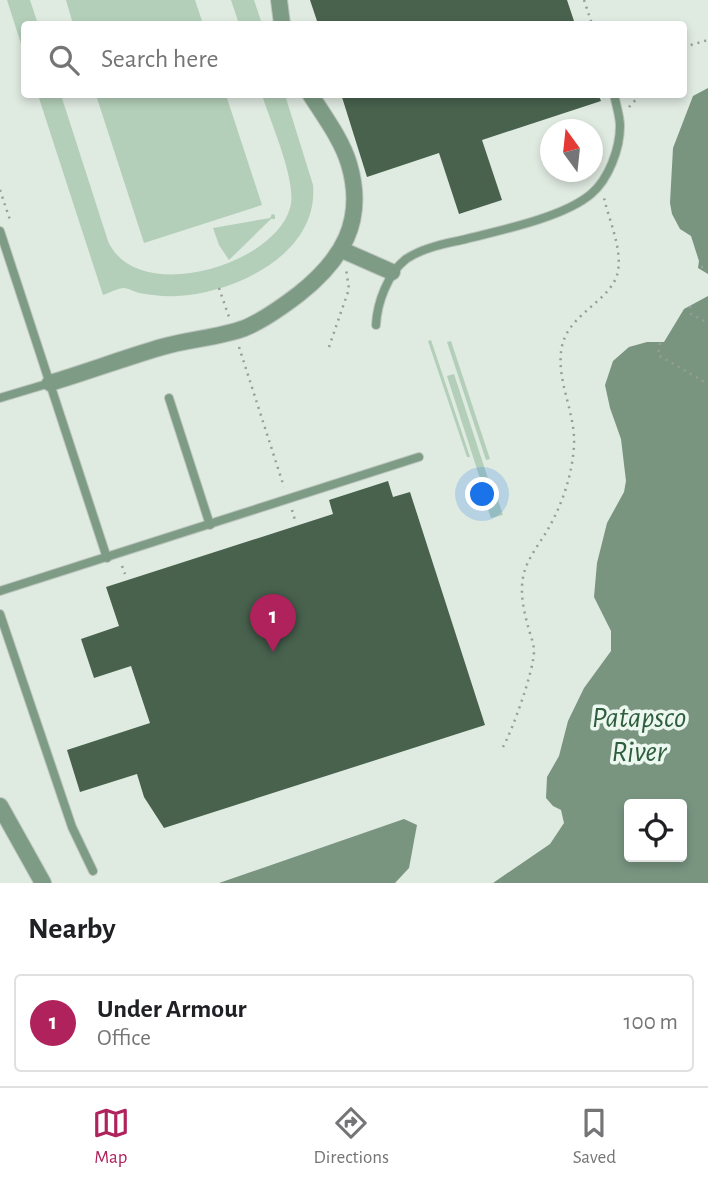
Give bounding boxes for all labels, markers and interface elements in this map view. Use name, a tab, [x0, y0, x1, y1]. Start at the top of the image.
search box	[21, 21, 687, 98]
icon: search	[45, 41, 83, 79]
text: Search here	[101, 46, 219, 72]
north arrow	[540, 119, 603, 182]
your location	[465, 477, 499, 511]
pin: 1	[250, 594, 296, 652]
water label: Patapsco River	[592, 703, 686, 767]
map controls	[624, 799, 687, 862]
button: locate	[624, 799, 687, 862]
text: Nearby	[28, 914, 116, 944]
text: Under Armour	[97, 996, 247, 1022]
text: 1	[49, 1011, 57, 1034]
text: 100 m	[624, 1011, 678, 1034]
text: Office	[97, 1027, 151, 1050]
tab: Map	[92, 1104, 130, 1169]
tab: Directions	[313, 1104, 389, 1169]
tab: Saved	[573, 1104, 616, 1169]

